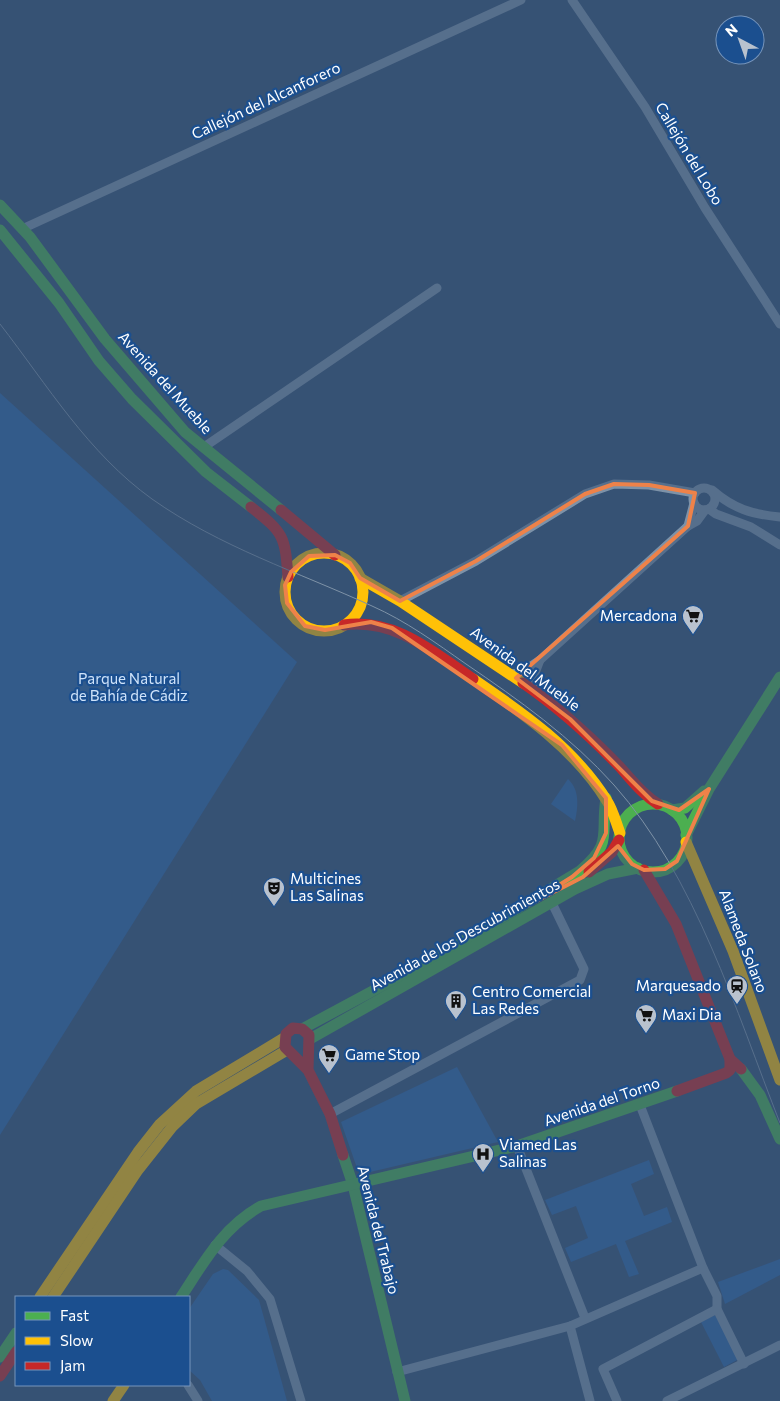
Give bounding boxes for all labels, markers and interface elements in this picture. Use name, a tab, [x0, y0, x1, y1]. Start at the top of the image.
north arrow	[715, 15, 765, 65]
text: N	[722, 20, 741, 40]
street label: Callejón del Alcanforero	[188, 58, 343, 142]
street label: Callejón del Lobo	[652, 99, 728, 208]
street label: Avenida del Mueble	[115, 327, 216, 437]
supermarket icon: Mercadona	[681, 604, 705, 635]
place label: Mercadona	[600, 606, 677, 624]
street label: Avenida del Mueble	[467, 622, 584, 714]
park label: Parque Natural de Bahía de Cádiz	[70, 669, 188, 704]
place label: Multicines Las Salinas	[290, 869, 364, 904]
street label: Avenida de los Descubrimientos	[366, 874, 563, 994]
theatre icon: Multicines Las Salinas	[262, 876, 286, 907]
street label: Alameda Solano	[716, 886, 772, 995]
station icon: Marquesado	[725, 974, 749, 1005]
place label: Marquesado	[636, 976, 721, 994]
place label: Centro Comercial Las Redes	[472, 982, 591, 1017]
building icon: Centro Comercial Las Redes	[444, 989, 468, 1020]
supermarket icon: Maxi Dia	[634, 1003, 658, 1034]
place label: Maxi Dia	[662, 1005, 722, 1023]
supermarket icon: Game Stop	[317, 1043, 341, 1074]
place label: Game Stop	[345, 1045, 420, 1063]
street label: Avenida del Torno	[541, 1073, 662, 1129]
place label: Viamed Las Salinas	[499, 1135, 577, 1170]
hospital icon: Viamed Las Salinas	[471, 1142, 495, 1173]
street label: Avenida del Trabajo	[354, 1164, 404, 1296]
legend	[15, 1296, 190, 1386]
text: Fast	[60, 1306, 89, 1324]
text: Slow	[60, 1331, 93, 1349]
text: Jam	[60, 1356, 85, 1374]

